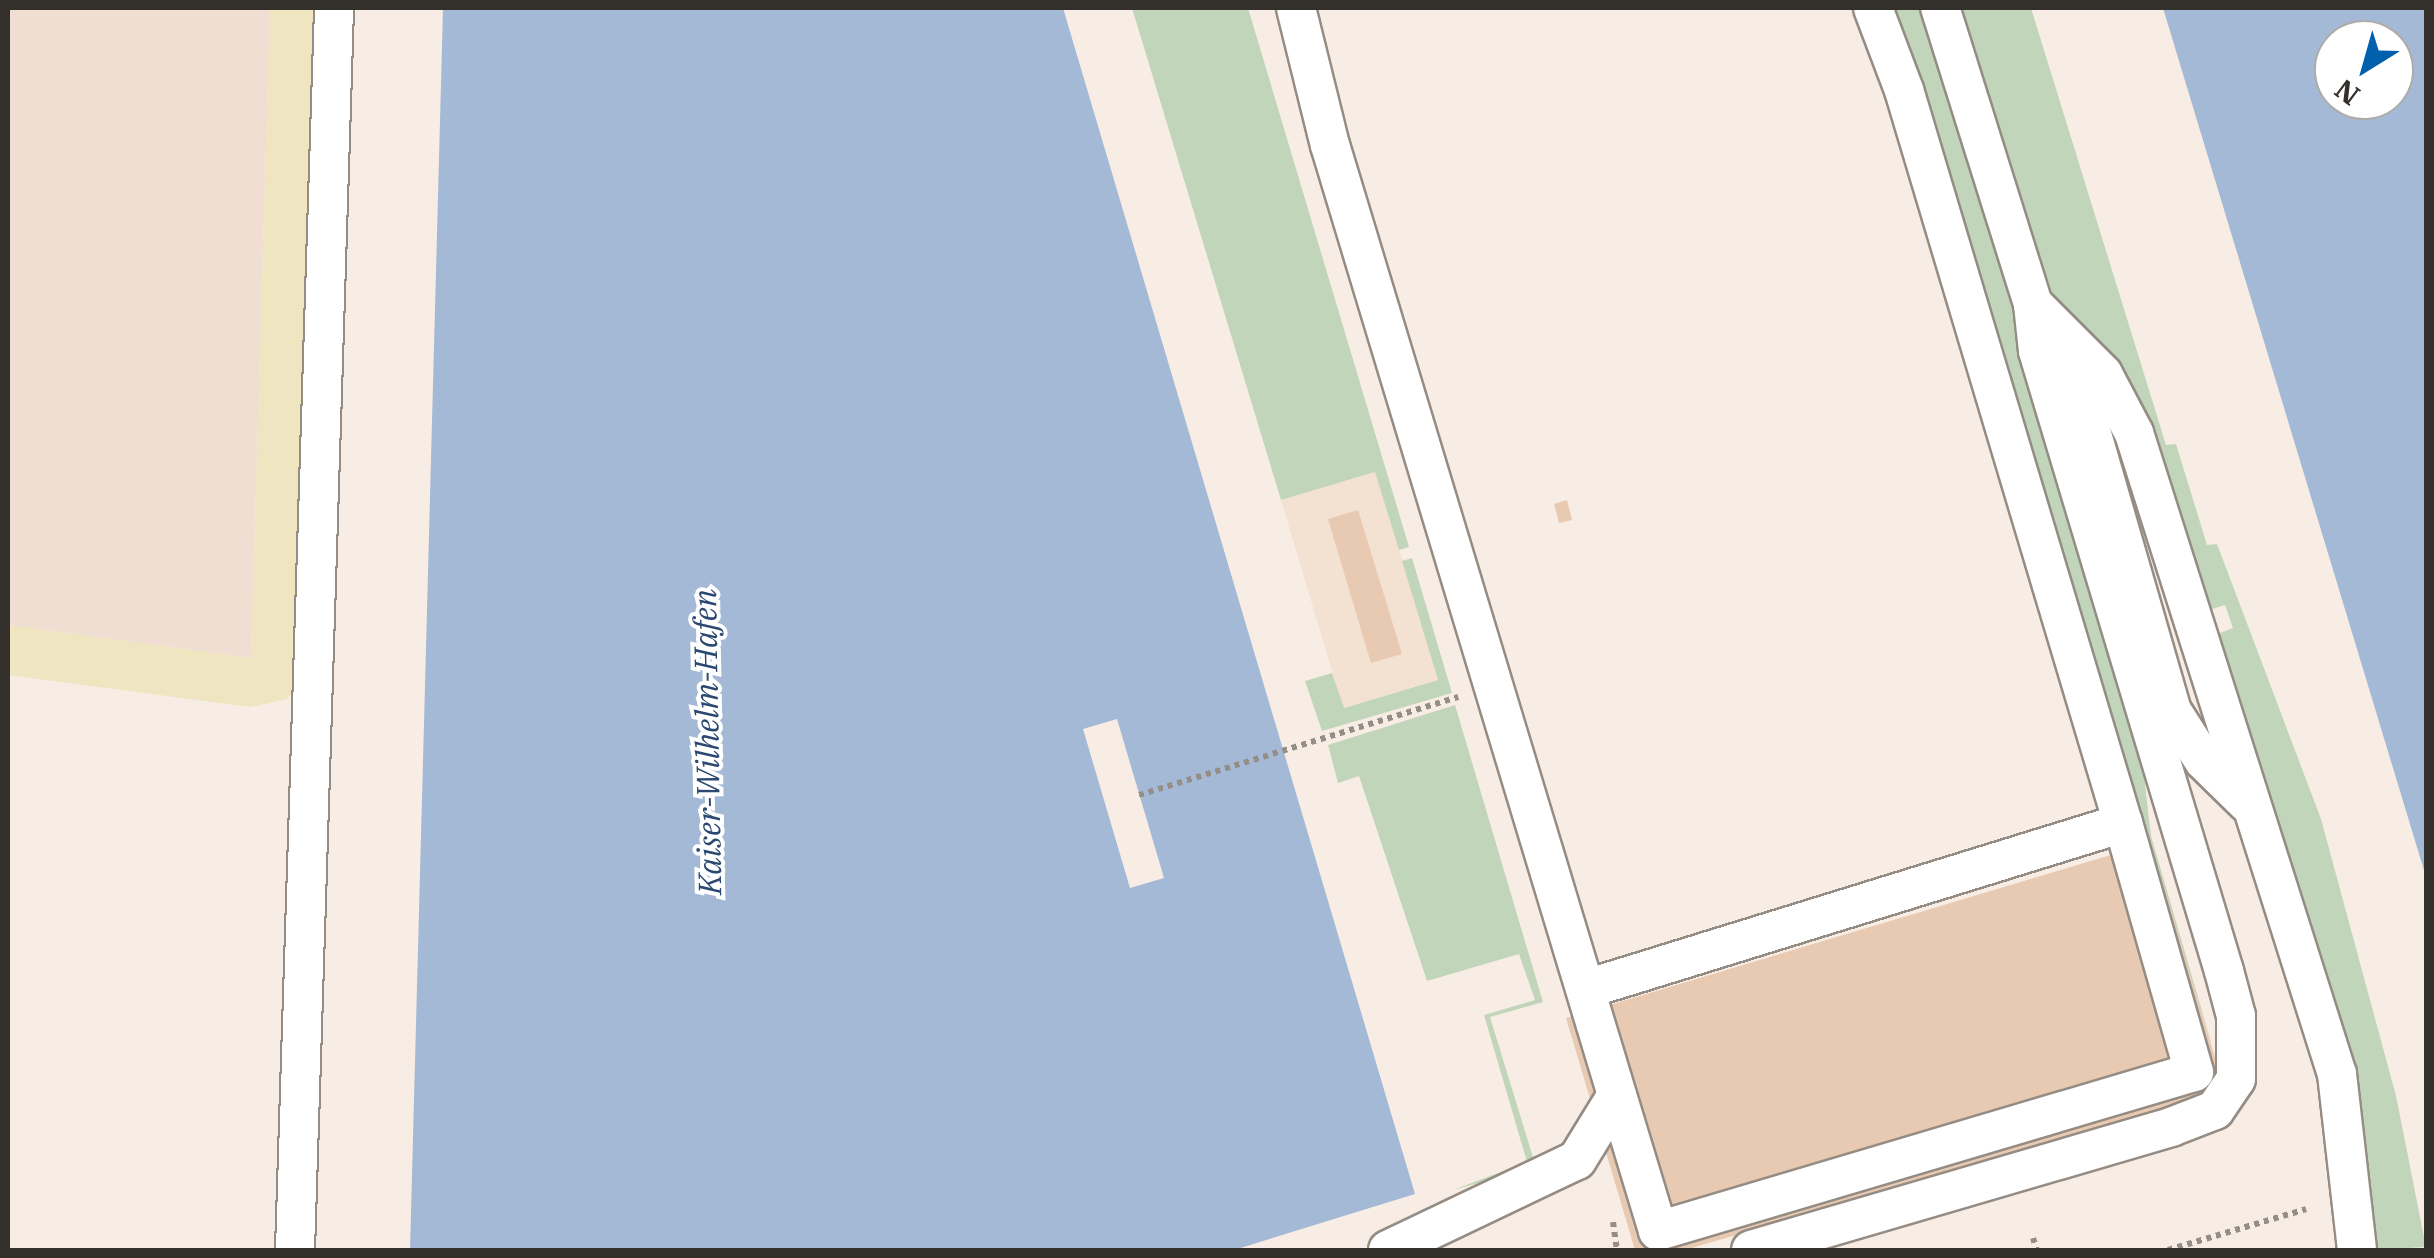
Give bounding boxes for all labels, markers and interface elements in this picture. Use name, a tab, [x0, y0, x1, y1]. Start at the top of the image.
north arrow	[2314, 20, 2414, 120]
text: N	[2327, 71, 2367, 114]
water label: Kaiser-Wilhelm-Hafen	[685, 589, 729, 895]

